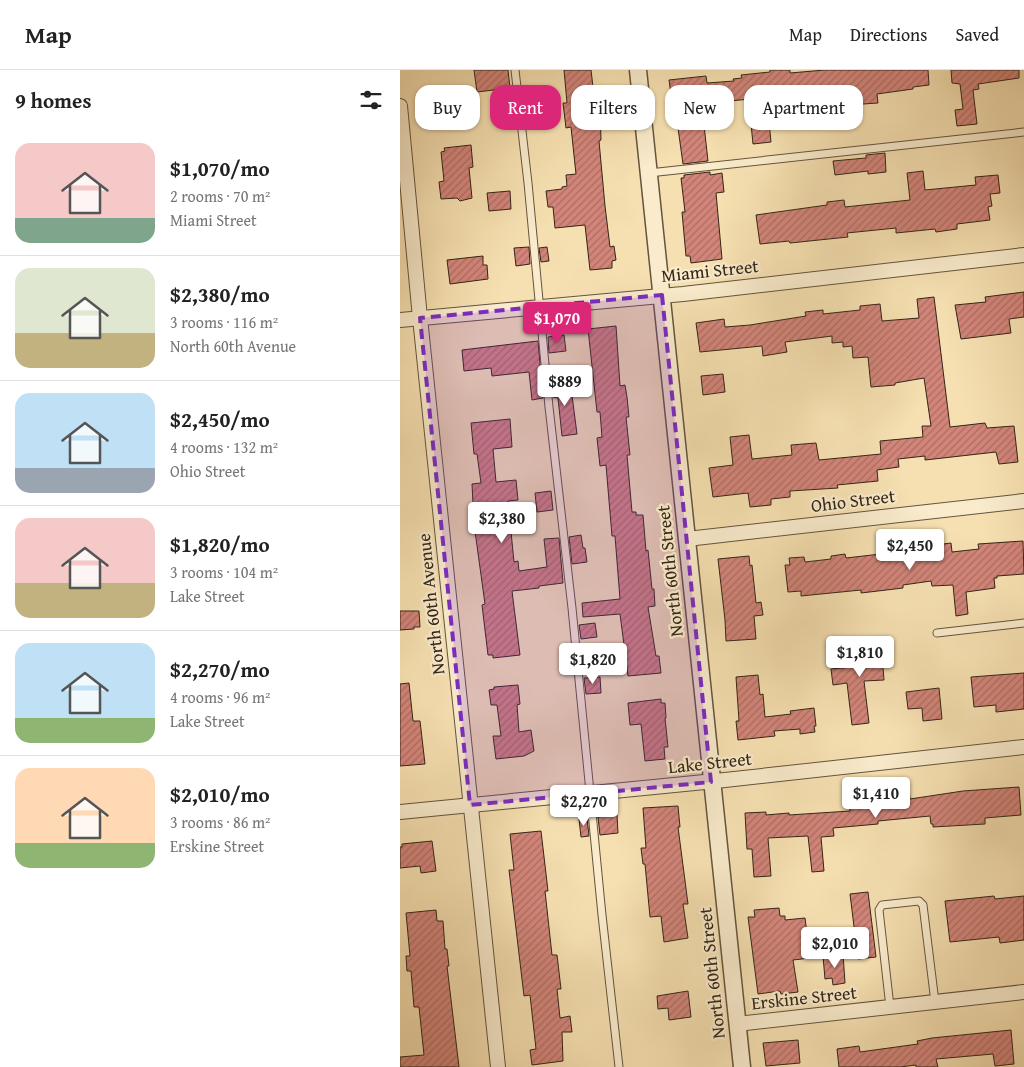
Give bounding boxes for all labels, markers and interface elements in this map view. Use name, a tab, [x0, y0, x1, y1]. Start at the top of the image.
text: Map	[25, 17, 72, 52]
text: Map	[789, 21, 822, 48]
text: Directions	[850, 21, 927, 48]
text: Saved	[955, 21, 999, 48]
text: 9 homes	[15, 85, 91, 116]
chip: Buy	[415, 85, 480, 130]
chip: Rent	[490, 85, 561, 130]
chip: Filters	[571, 85, 655, 130]
chip: New	[665, 85, 734, 130]
chip: Apartment	[744, 85, 863, 130]
icon: filters	[357, 86, 385, 114]
text: $1,070/mo	[170, 153, 270, 184]
icon: home	[55, 163, 115, 223]
text: 2 rooms · 70 m²	[170, 184, 270, 208]
text: Miami Street	[170, 208, 257, 232]
street label: Miami Street	[660, 252, 761, 289]
text: $2,380/mo	[170, 279, 270, 310]
icon: home	[55, 288, 115, 348]
pin: $1,070	[516, 302, 598, 344]
text: $1,070	[534, 306, 580, 330]
text: 3 rooms · 116 m²	[170, 310, 278, 334]
text: North 60th Avenue	[170, 334, 296, 358]
pin: $889	[535, 364, 595, 407]
text: $889	[548, 369, 582, 393]
text: $2,450/mo	[170, 404, 270, 435]
icon: home	[55, 413, 115, 473]
text: 4 rooms · 132 m²	[170, 435, 278, 459]
text: Ohio Street	[170, 459, 245, 483]
street label: Ohio Street	[809, 482, 897, 519]
pin: $2,380	[461, 502, 543, 544]
street label: North 60th Street	[649, 503, 690, 638]
text: $2,380	[479, 506, 525, 530]
pin: $2,450	[869, 528, 951, 571]
text: $1,820/mo	[170, 529, 270, 560]
street label: North 60th Avenue	[410, 532, 451, 676]
text: $2,450	[887, 533, 933, 557]
icon: home	[55, 538, 115, 598]
text: 3 rooms · 104 m²	[170, 560, 278, 584]
text: Lake Street	[170, 584, 245, 608]
pin: $1,810	[819, 636, 901, 678]
text: $1,810	[837, 640, 883, 664]
pin: $1,820	[552, 642, 634, 685]
text: $1,820	[570, 647, 616, 671]
text: $2,270/mo	[170, 654, 270, 685]
icon: home	[55, 663, 115, 723]
text: 4 rooms · 96 m²	[170, 685, 270, 709]
text: Lake Street	[170, 709, 245, 733]
street label: Lake Street	[667, 745, 754, 780]
pin: $1,410	[835, 776, 917, 819]
text: $2,010/mo	[170, 779, 270, 810]
text: $1,410	[853, 781, 899, 805]
pin: $2,270	[543, 784, 625, 827]
icon: home	[55, 788, 115, 848]
text: $2,270	[561, 789, 607, 813]
text: 3 rooms · 86 m²	[170, 810, 270, 834]
text: Erskine Street	[170, 834, 264, 858]
street label: North 60th Street	[691, 905, 732, 1040]
pin: $2,010	[794, 926, 876, 969]
text: $2,010	[812, 931, 858, 955]
street label: Erskine Street	[750, 978, 859, 1016]

